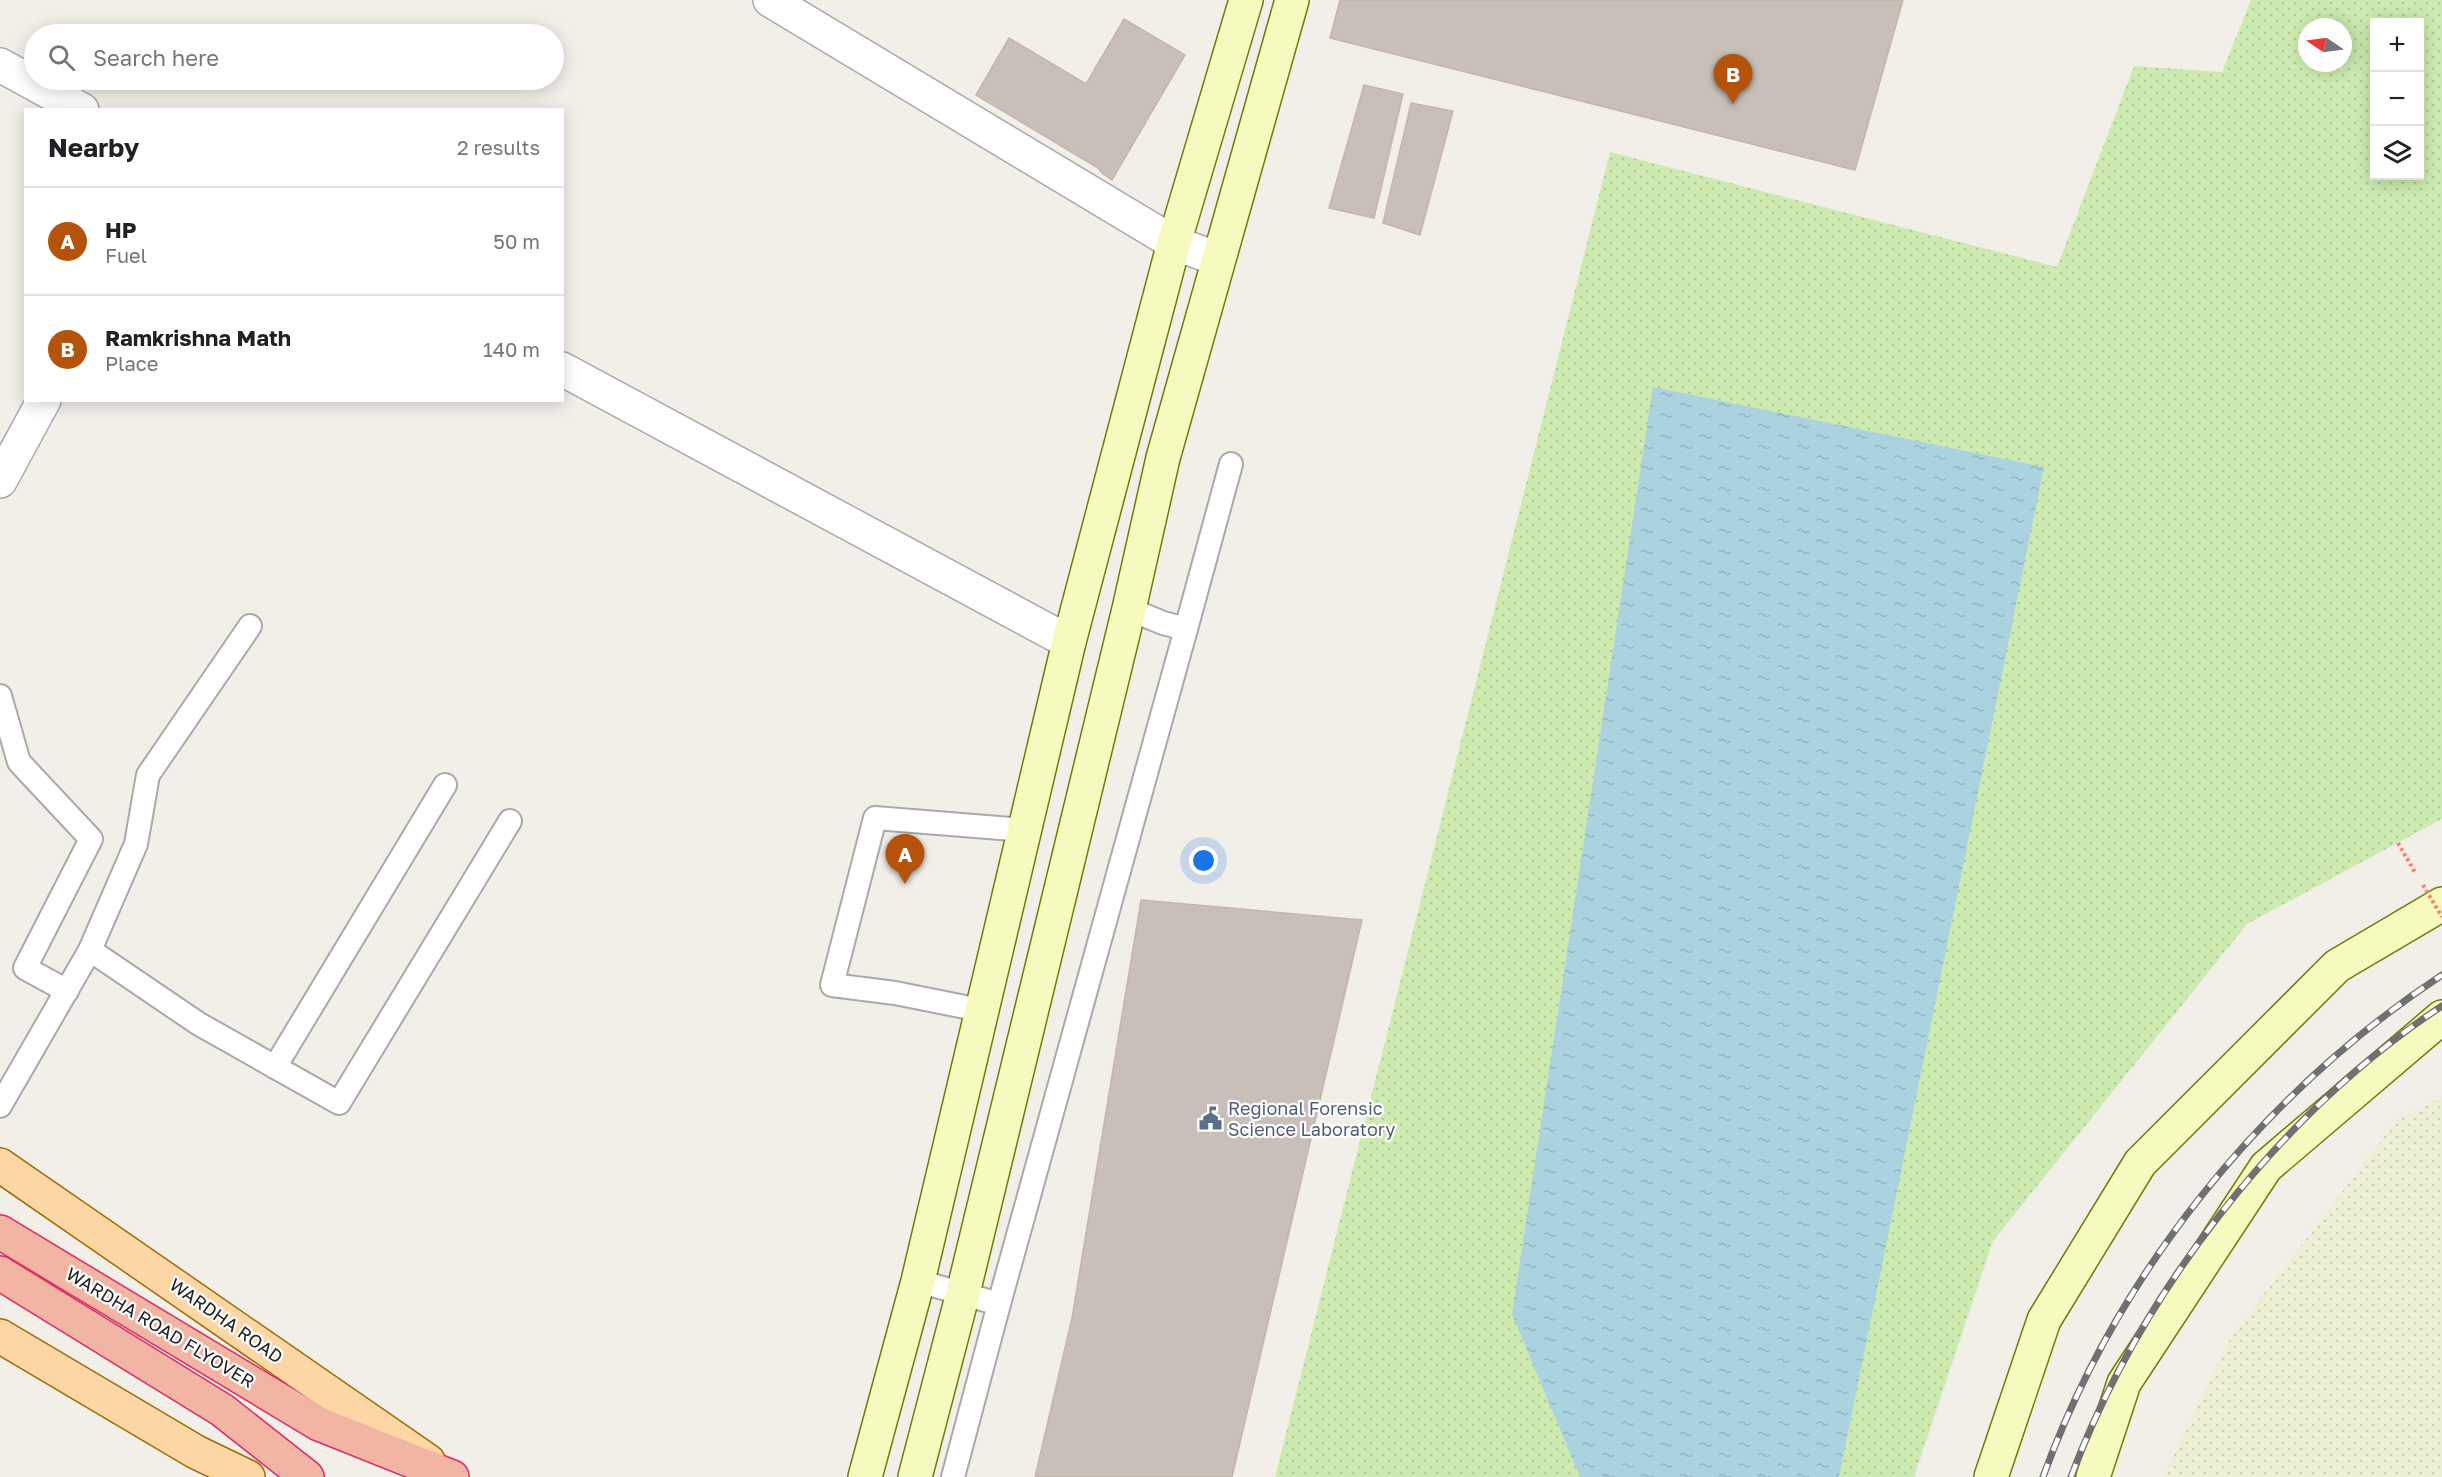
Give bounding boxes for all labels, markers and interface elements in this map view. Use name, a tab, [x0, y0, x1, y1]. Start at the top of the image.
north arrow	[2298, 18, 2352, 72]
map controls	[2370, 18, 2424, 180]
button: +	[2370, 18, 2424, 72]
search box	[24, 24, 564, 90]
icon: search	[45, 41, 78, 74]
text: Search here	[93, 44, 219, 71]
pin: B	[1714, 54, 1752, 104]
button: −	[2370, 72, 2424, 126]
button: layers	[2370, 126, 2424, 180]
text: Nearby	[48, 132, 139, 163]
text: 2 results	[457, 135, 540, 159]
text: HP	[105, 216, 136, 243]
text: A	[60, 229, 75, 253]
text: 50 m	[493, 229, 540, 253]
text: Fuel	[105, 243, 147, 267]
text: Ramkrishna Math	[105, 324, 291, 351]
text: B	[60, 337, 75, 361]
text: 140 m	[483, 337, 540, 361]
text: Place	[105, 351, 158, 375]
pin: A	[886, 834, 924, 884]
your location	[1189, 846, 1218, 875]
place label: Regional Forensic Science Laboratory	[1228, 1097, 1395, 1140]
public building icon: Regional Forensic Science Laboratory	[1197, 1106, 1223, 1132]
street label: WARDHA ROAD FLYOVER	[62, 1262, 259, 1392]
street label: WARDHA ROAD	[166, 1273, 287, 1367]

